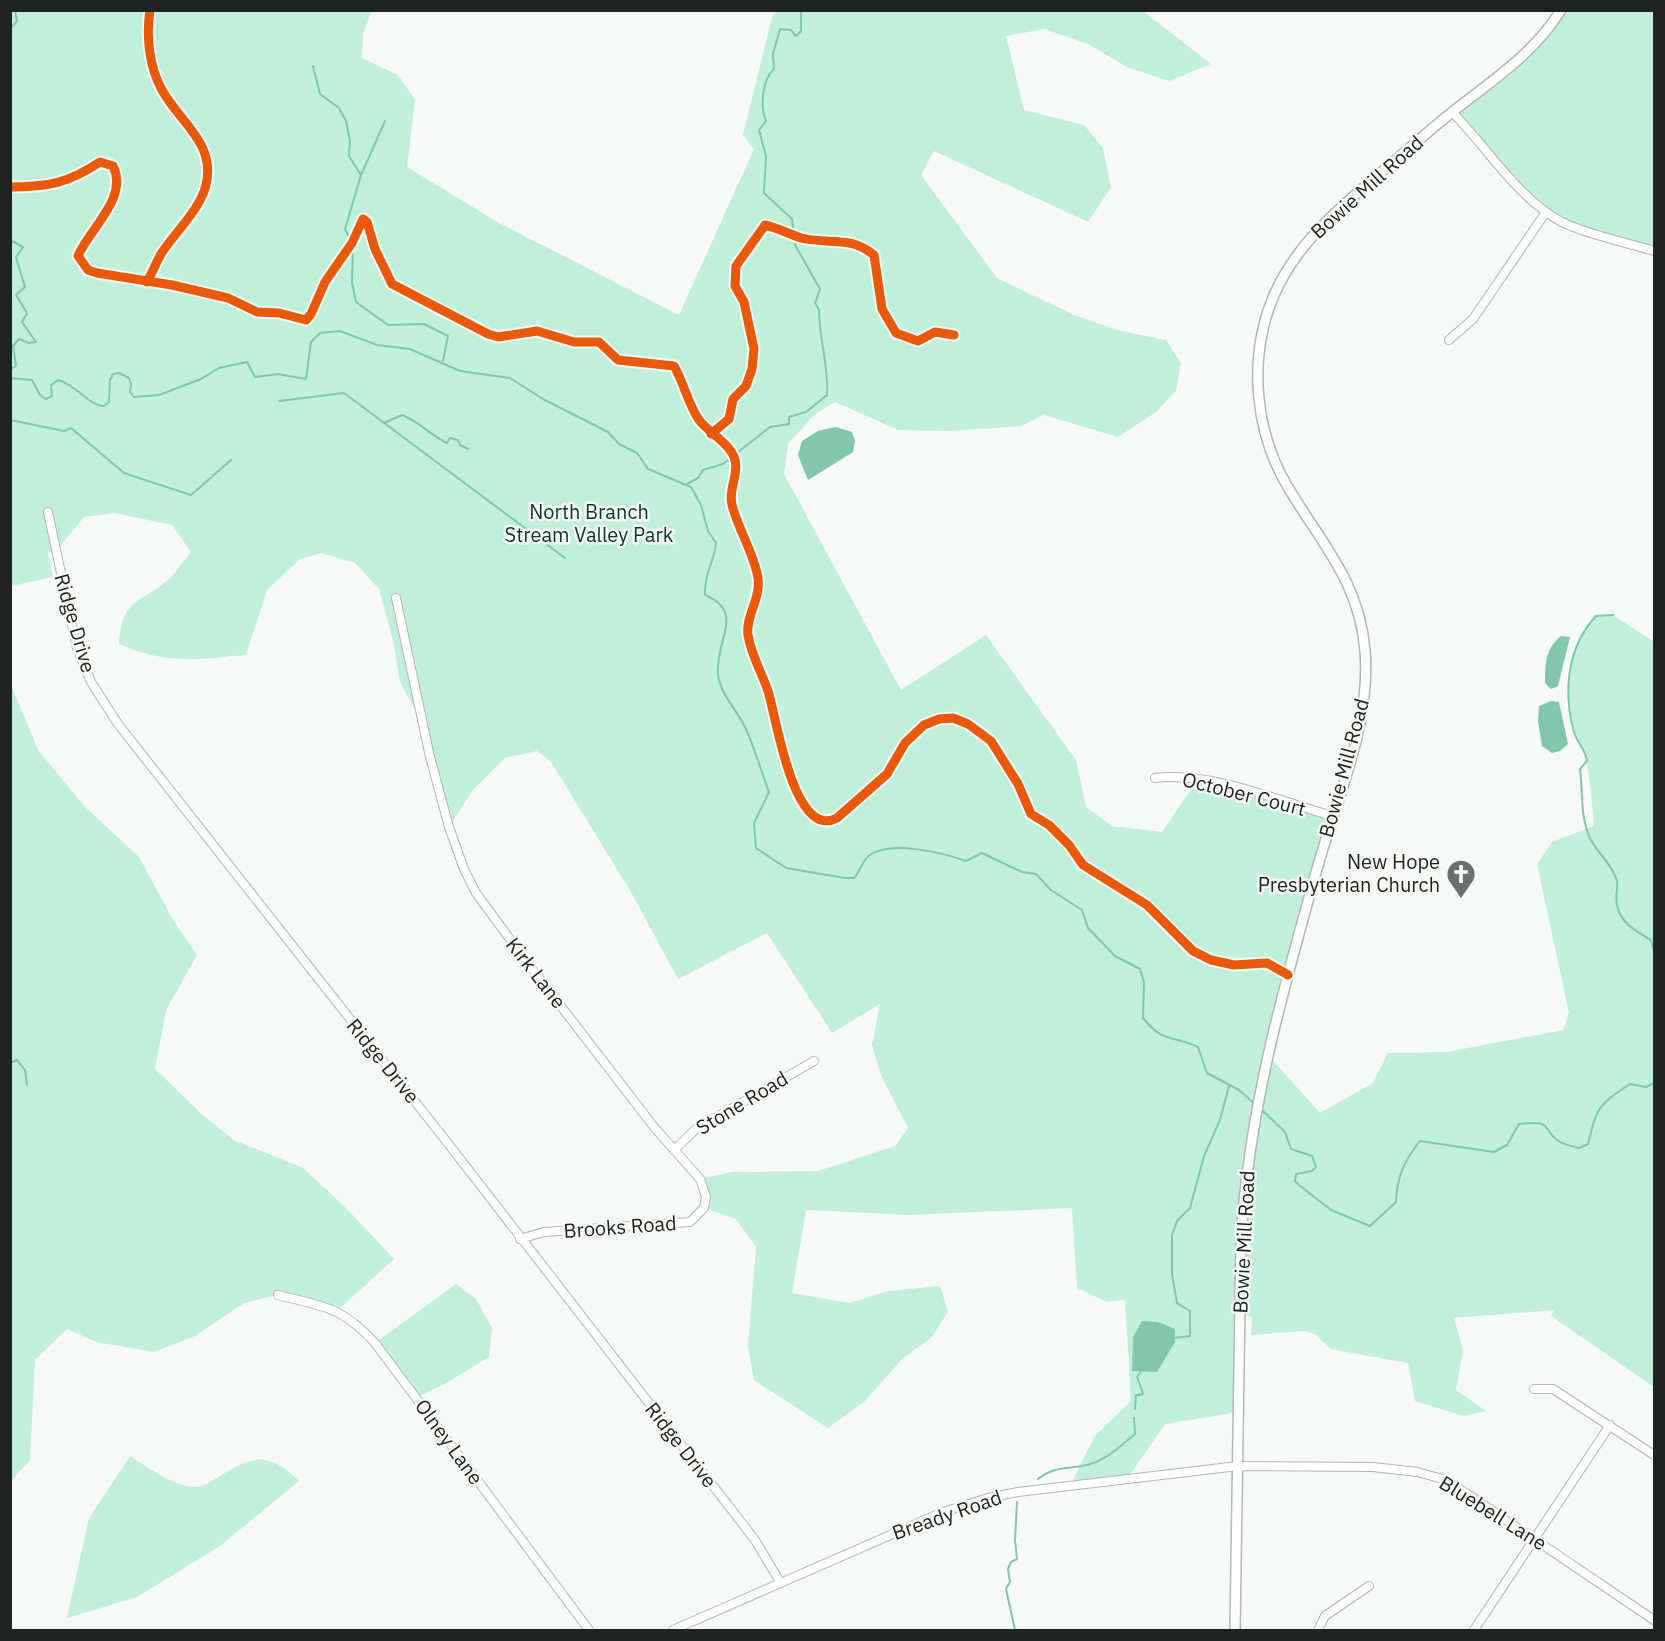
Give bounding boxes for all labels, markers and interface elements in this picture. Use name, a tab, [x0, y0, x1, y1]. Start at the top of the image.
street label: Bowie Mill Road	[1305, 129, 1429, 244]
park label: North Branch Stream Valley Park	[505, 498, 674, 548]
street label: Ridge Drive	[48, 570, 103, 676]
street label: Bowie Mill Road	[1312, 695, 1375, 840]
street label: October Court	[1180, 765, 1309, 822]
place label: New Hope Presbyterian Church	[1258, 848, 1440, 898]
church icon: New Hope Presbyterian Church	[1445, 858, 1477, 900]
street label: Kirk Lane	[500, 932, 573, 1014]
street label: Ridge Drive	[341, 1013, 426, 1109]
street label: Stone Road	[691, 1065, 793, 1141]
street label: Bowie Mill Road	[1226, 1170, 1261, 1314]
street label: Brooks Road	[562, 1209, 678, 1244]
street label: Olney Lane	[409, 1393, 490, 1490]
street label: Ridge Drive	[639, 1396, 723, 1493]
street label: Bluebell Lane	[1434, 1469, 1552, 1556]
street label: Bready Road	[888, 1483, 1005, 1546]

